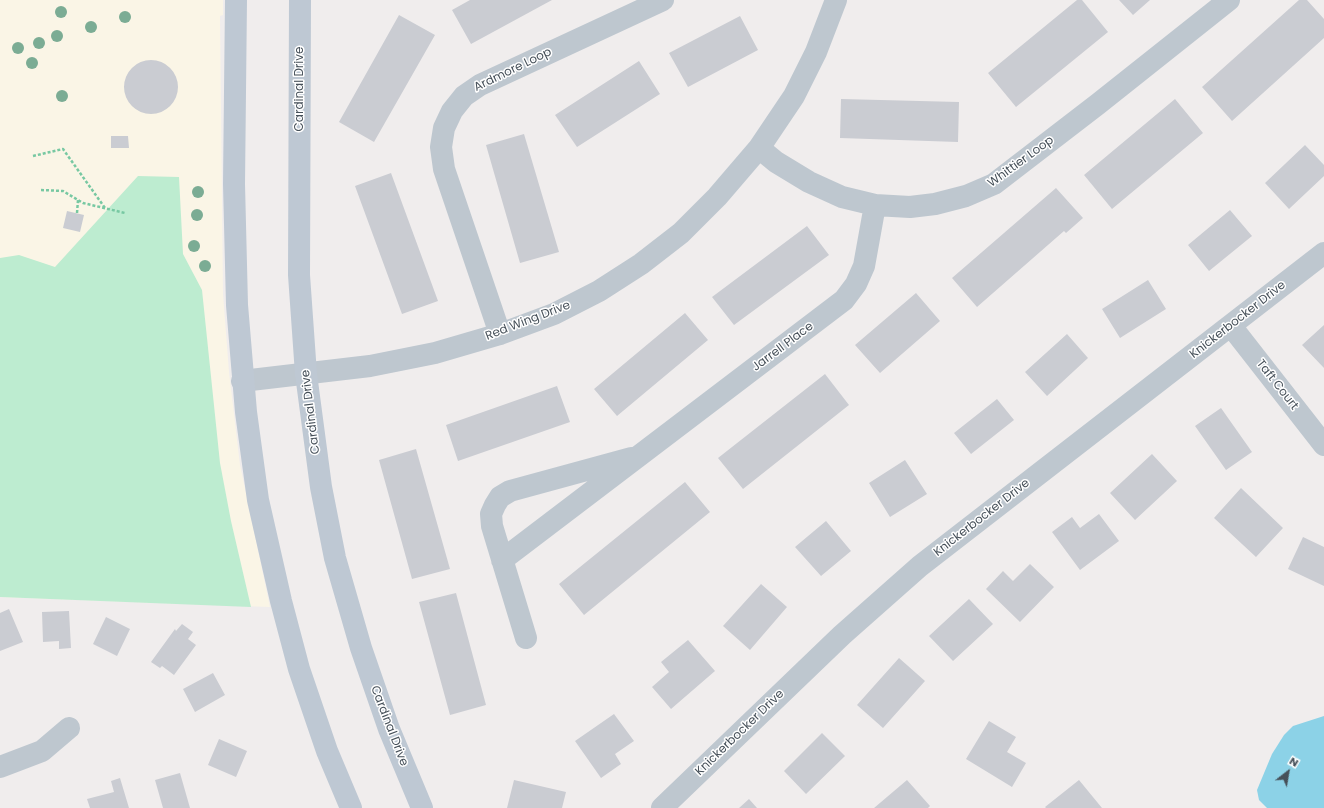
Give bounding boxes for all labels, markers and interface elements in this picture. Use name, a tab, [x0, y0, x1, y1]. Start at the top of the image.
street label: Ardmore Loop	[472, 45, 554, 95]
street label: Cardinal Drive	[293, 47, 307, 131]
street label: Whittier Loop	[985, 133, 1057, 191]
street label: Knickerbocker Drive	[1187, 278, 1289, 362]
street label: Red Wing Drive	[484, 298, 572, 344]
street label: Jarrell Place	[750, 319, 816, 375]
street label: Taft Court	[1253, 357, 1301, 413]
street label: Cardinal Drive	[299, 369, 323, 455]
street label: Knickerbocker Drive	[931, 476, 1033, 560]
street label: Cardinal Drive	[367, 684, 411, 768]
street label: Knickerbocker Drive	[693, 687, 787, 779]
north arrow	[1268, 752, 1308, 792]
text: N	[1287, 753, 1302, 771]

